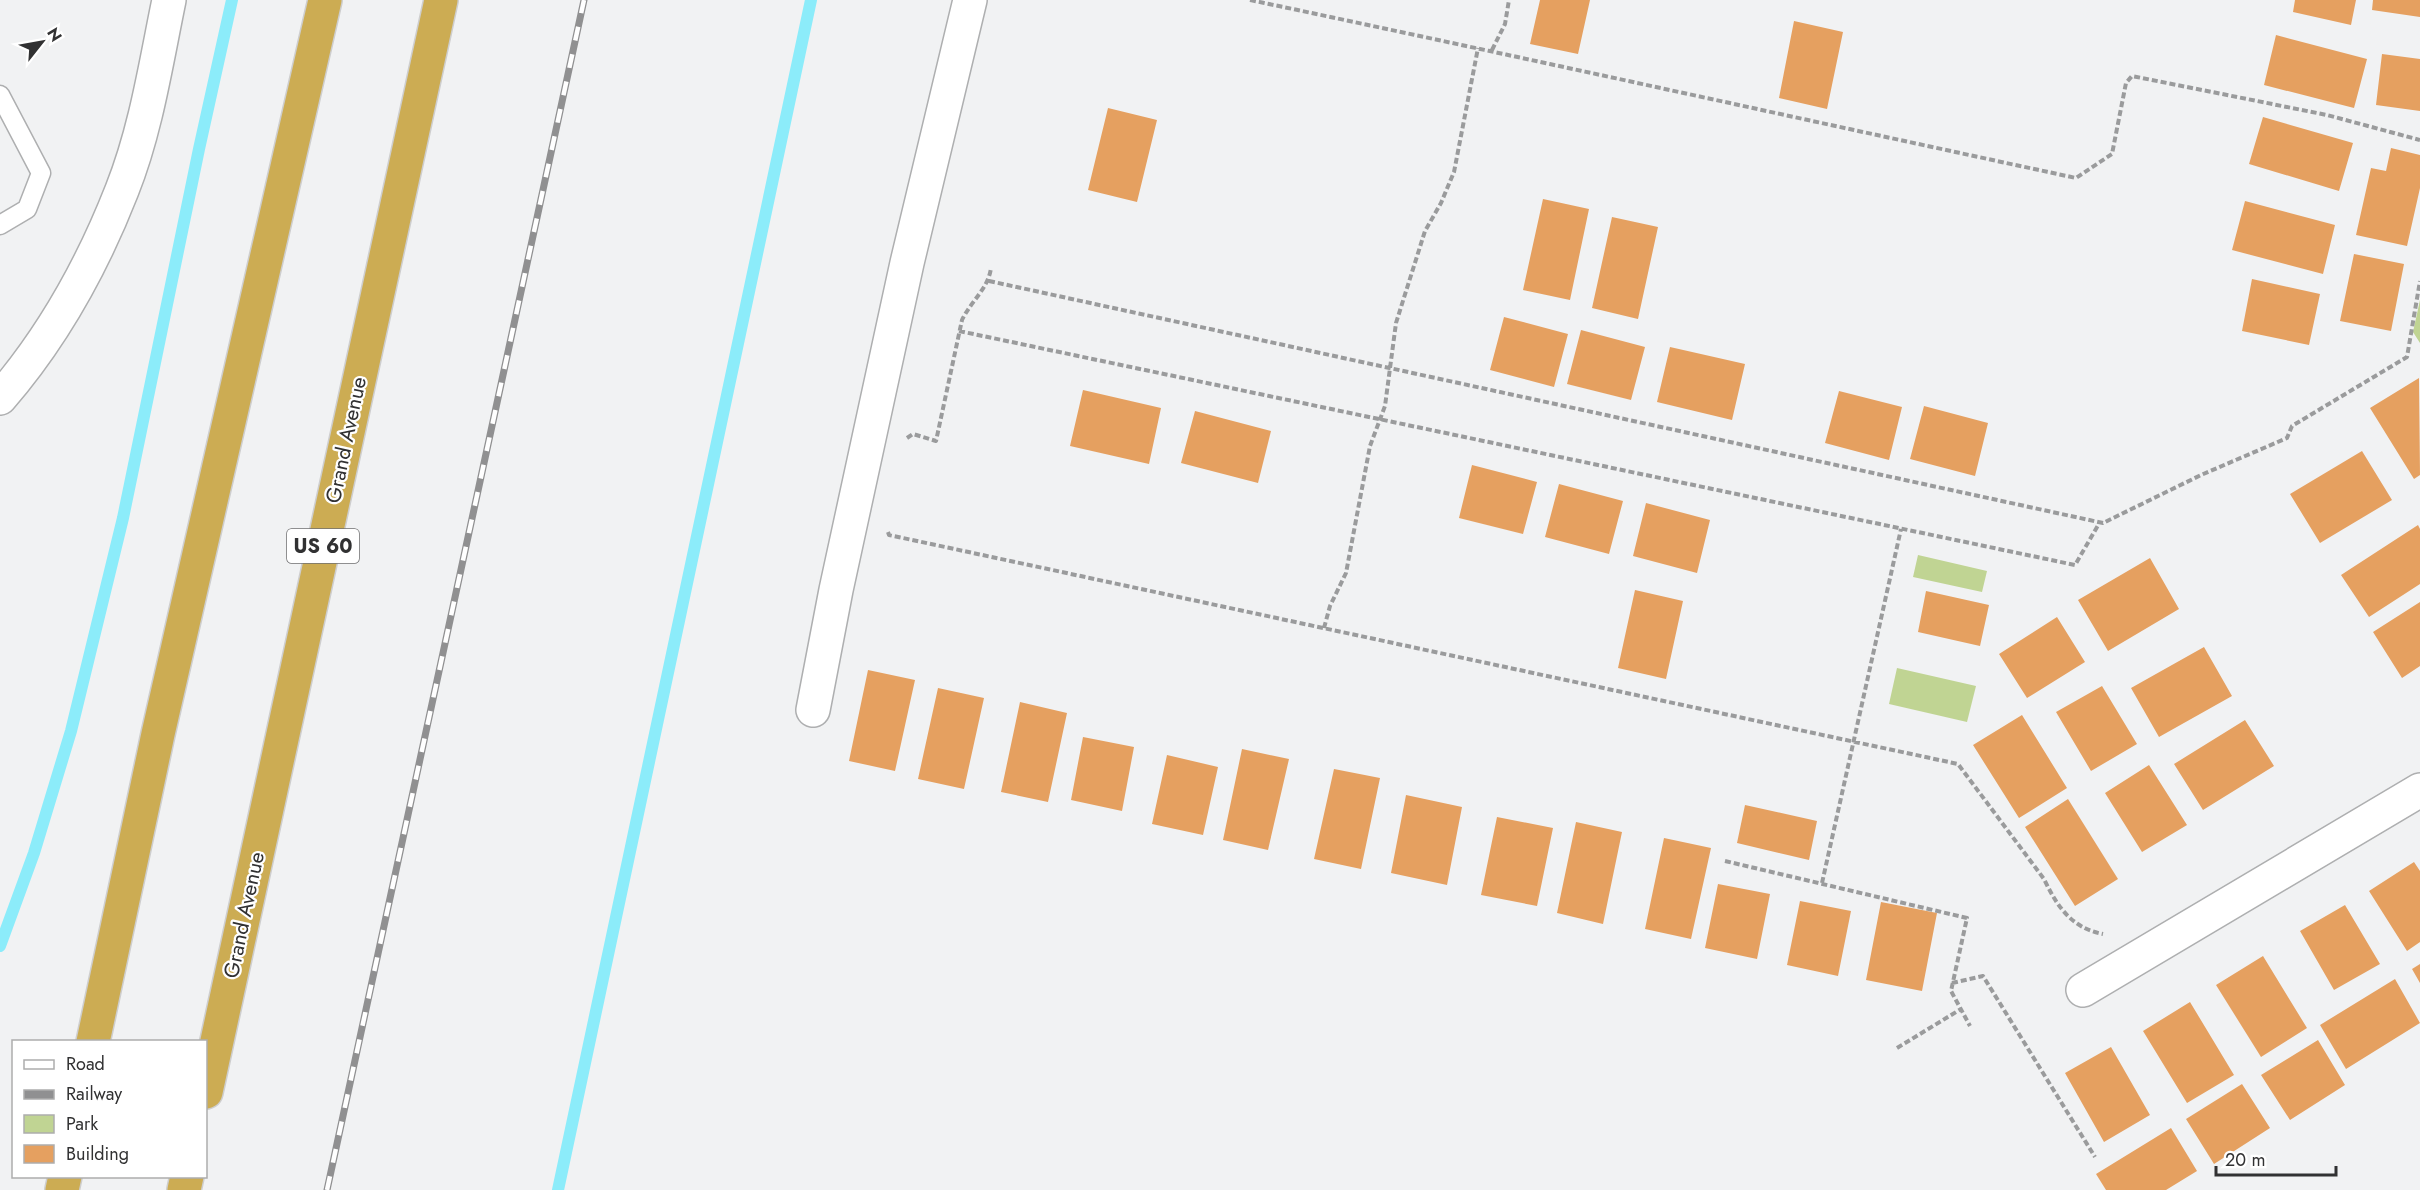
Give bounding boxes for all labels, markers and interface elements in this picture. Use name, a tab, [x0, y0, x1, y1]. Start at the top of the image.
north arrow	[12, 12, 72, 72]
text: N	[41, 23, 68, 46]
street label: Grand Avenue	[318, 374, 374, 506]
road number: US 60	[287, 529, 359, 563]
street label: Grand Avenue	[216, 849, 272, 981]
legend	[12, 1040, 207, 1178]
text: Road	[66, 1051, 105, 1077]
text: Railway	[66, 1081, 122, 1107]
text: Park	[66, 1111, 98, 1137]
scale bar	[2216, 1139, 2336, 1177]
text: Building	[66, 1141, 129, 1167]
text: 20 m	[2225, 1147, 2265, 1173]

